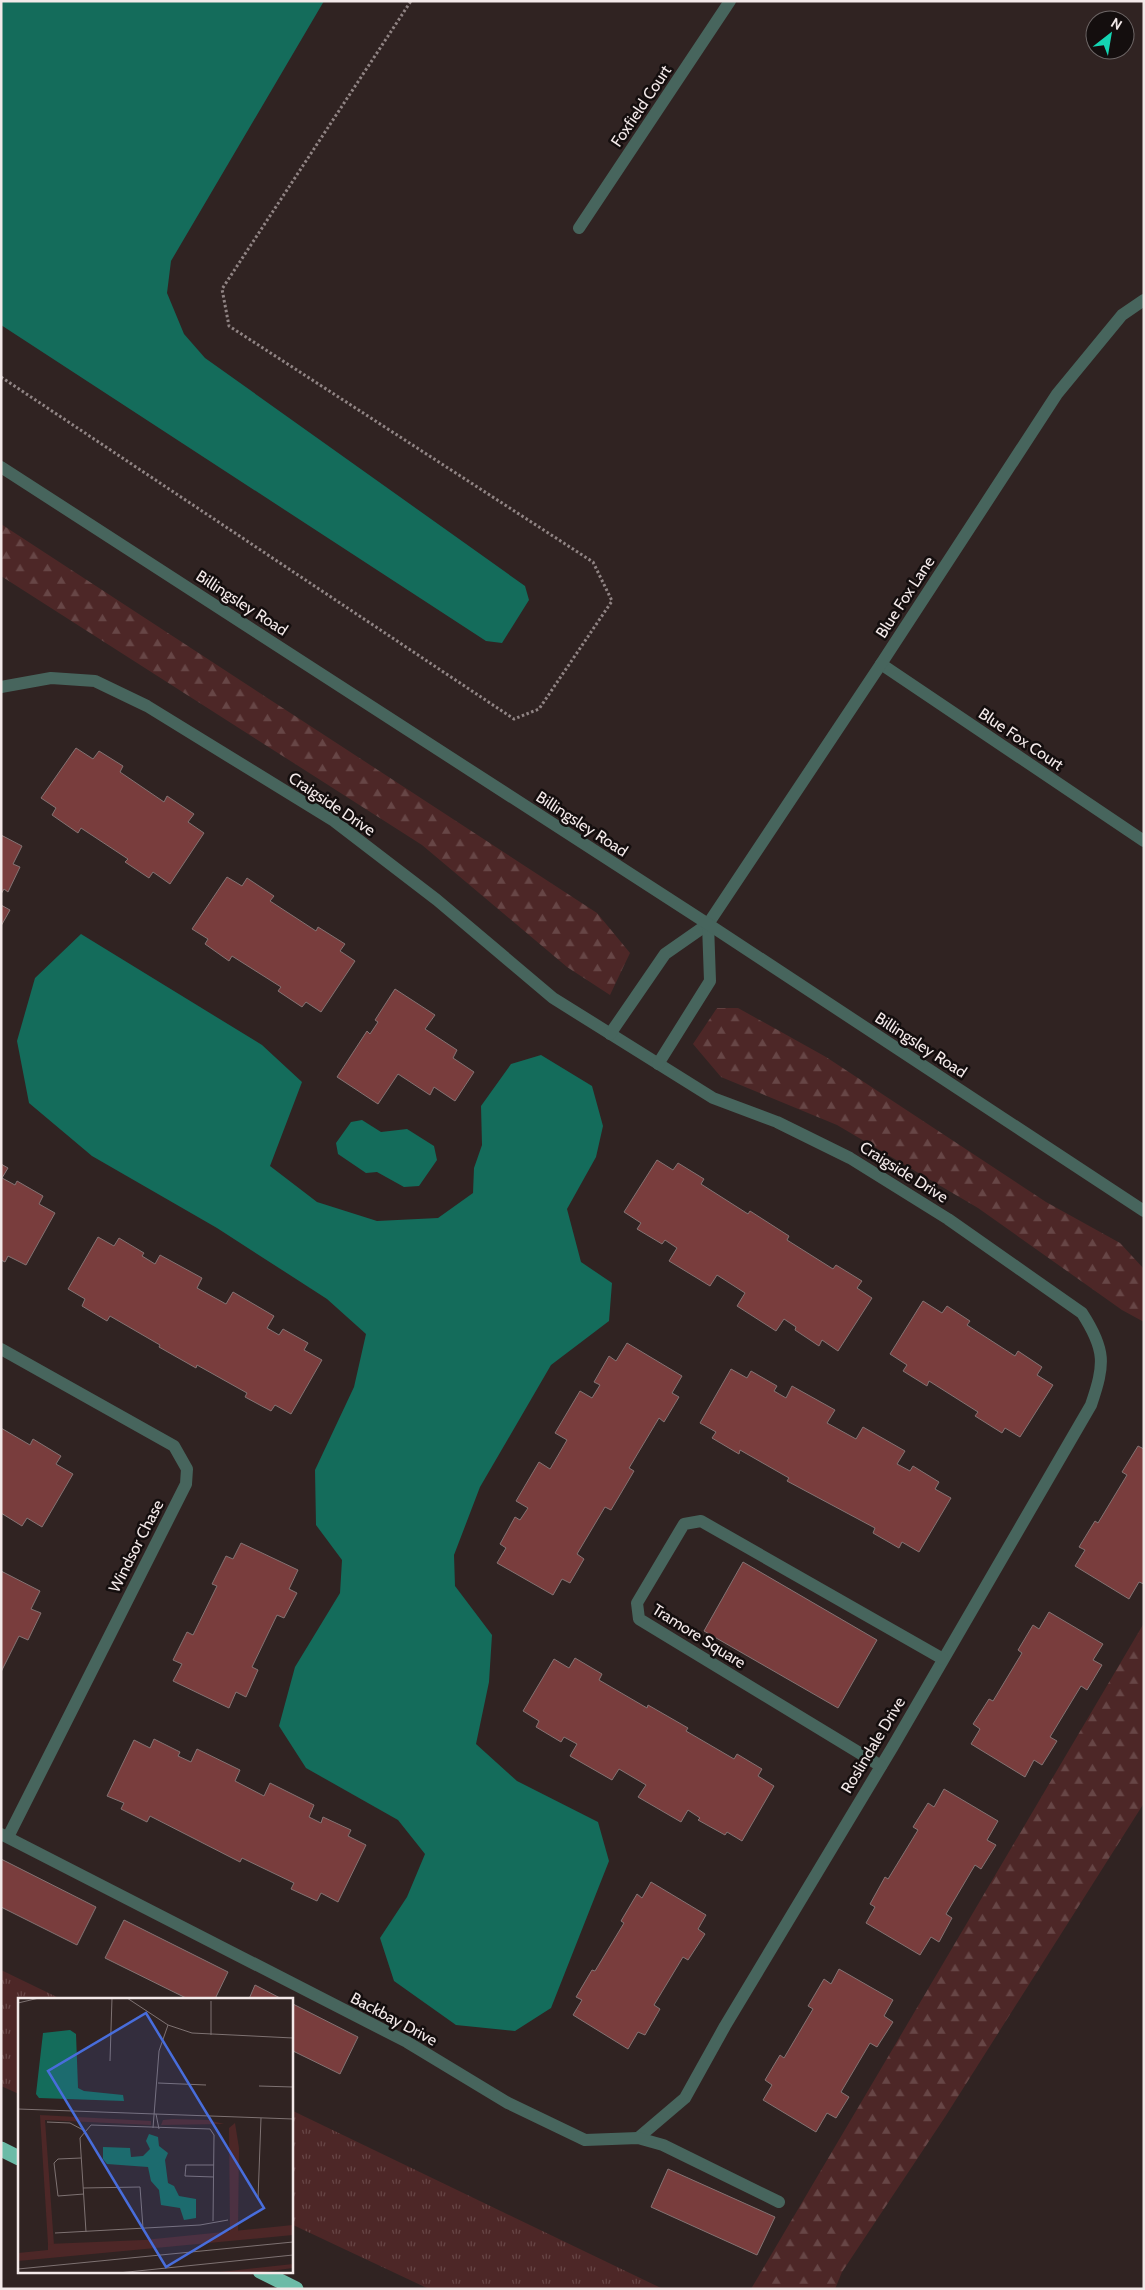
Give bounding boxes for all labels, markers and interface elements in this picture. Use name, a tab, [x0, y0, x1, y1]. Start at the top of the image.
north arrow	[1085, 10, 1135, 60]
text: N	[1108, 14, 1126, 34]
street label: Foxfield Court	[607, 61, 676, 150]
street label: Blue Fox Lane	[872, 553, 938, 641]
street label: Billingsley Road	[193, 566, 291, 640]
street label: Blue Fox Court	[975, 704, 1067, 775]
street label: Craigside Drive	[285, 768, 379, 840]
street label: Billingsley Road	[533, 787, 631, 861]
street label: Billingsley Road	[872, 1008, 970, 1082]
street label: Craigside Drive	[856, 1137, 952, 1207]
street label: Windsor Chase	[105, 1497, 167, 1595]
street label: Tramore Square	[649, 1600, 749, 1672]
street label: Roslindale Drive	[837, 1693, 909, 1797]
street label: Backbay Drive	[347, 1988, 441, 2050]
inset map	[18, 1998, 292, 2272]

